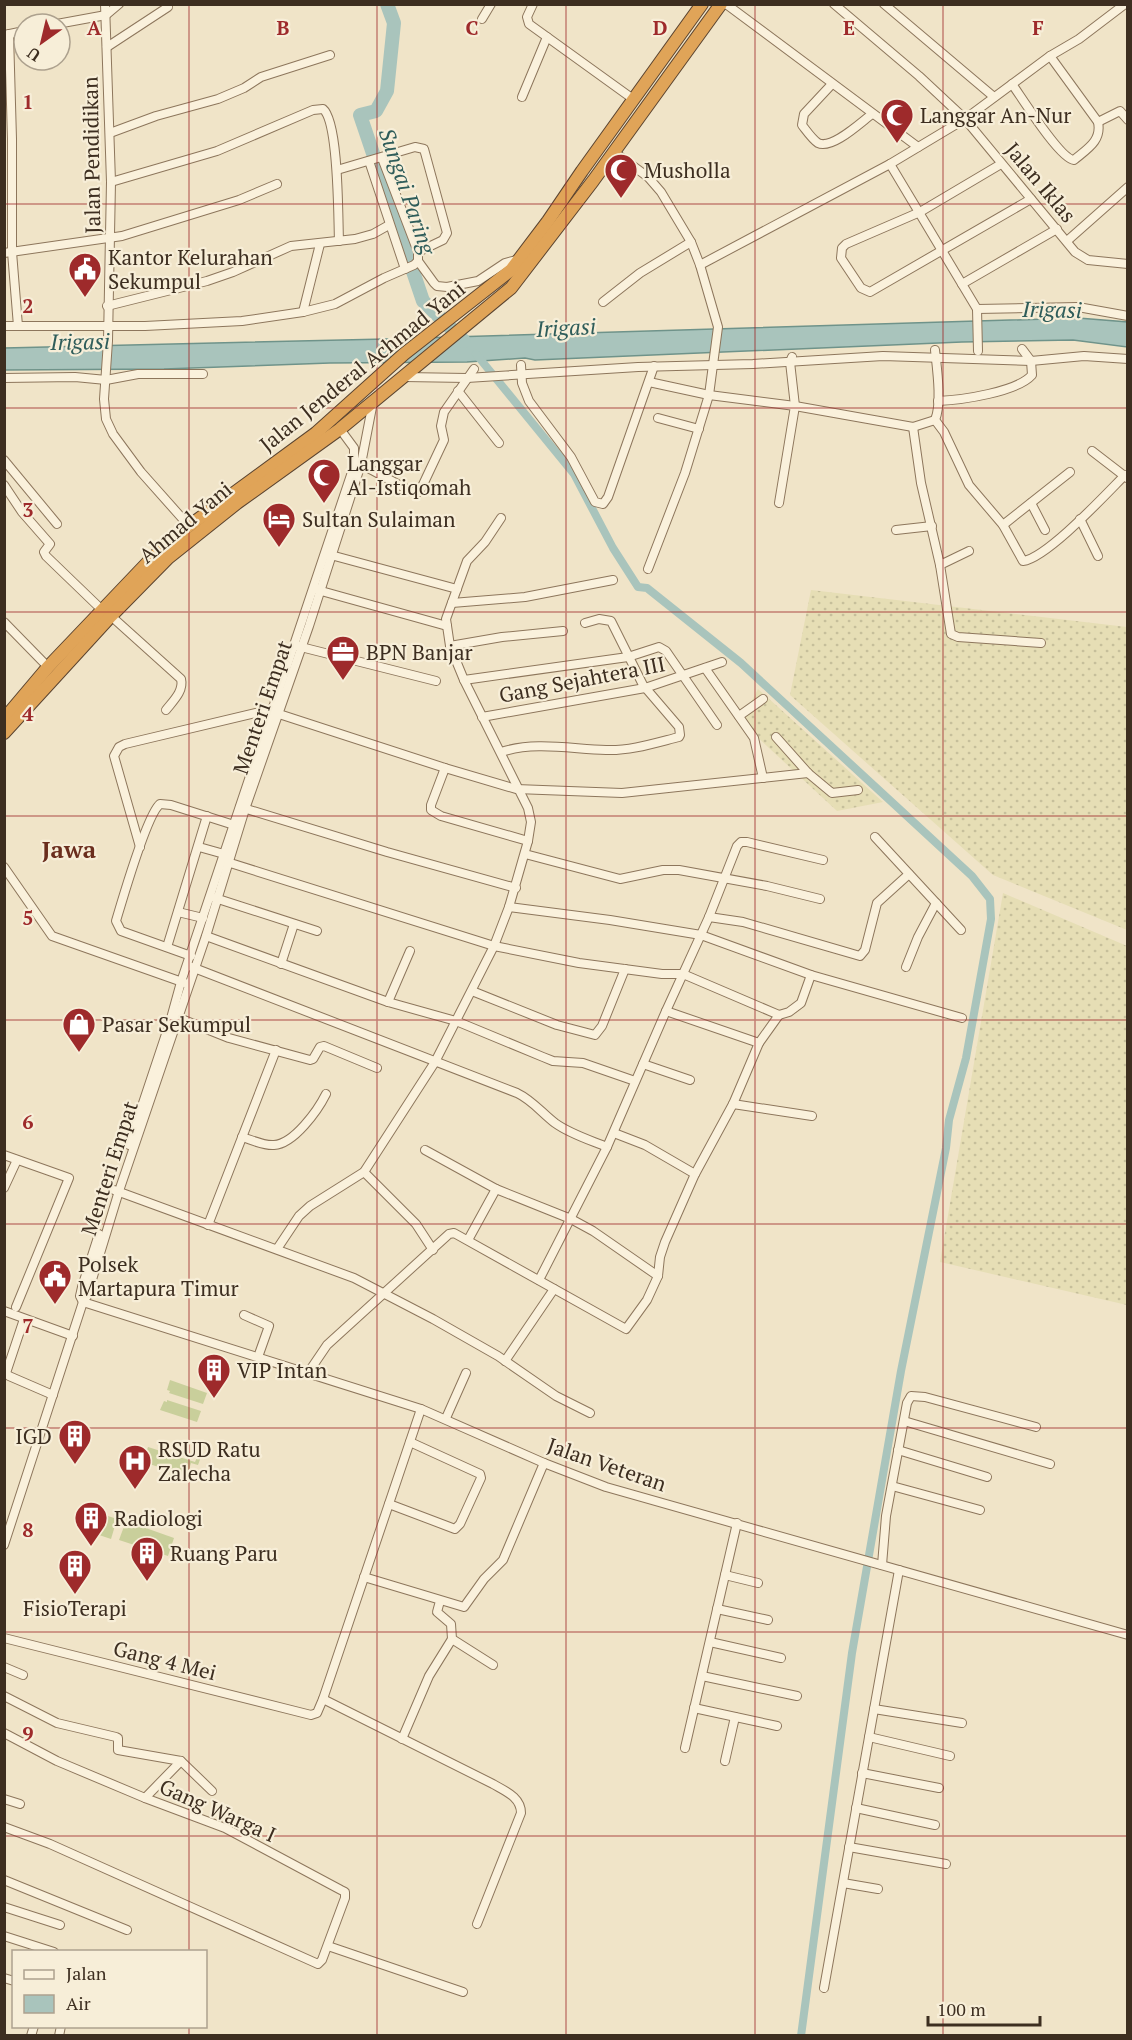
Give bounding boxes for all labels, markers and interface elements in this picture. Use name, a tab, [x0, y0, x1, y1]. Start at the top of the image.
north arrow	[12, 12, 72, 72]
text: A	[87, 14, 102, 41]
text: B	[277, 14, 290, 41]
text: C	[465, 14, 479, 41]
text: D	[653, 14, 667, 41]
text: E	[843, 14, 855, 41]
text: F	[1032, 14, 1044, 41]
text: U	[22, 42, 45, 67]
street label: Jalan Pendidikan	[76, 76, 106, 234]
text: 1	[22, 88, 34, 115]
mosque icon: Langgar An-Nur	[879, 97, 915, 144]
place label: Langgar An-Nur	[920, 101, 1071, 129]
water label: Sungai Paring	[373, 124, 444, 259]
street label: Jalan Iklas	[999, 136, 1083, 228]
mosque icon: Musholla	[603, 152, 639, 199]
place label: Musholla	[644, 156, 731, 184]
place label: Kantor Kelurahan Sekumpul	[108, 243, 273, 295]
public building icon: Kantor Kelurahan Sekumpul	[67, 251, 103, 298]
street label: Jalan Jenderal Achmad Yani	[253, 274, 471, 458]
text: 2	[22, 292, 34, 319]
water label: Irigasi	[1021, 294, 1082, 324]
water label: Irigasi	[534, 311, 597, 343]
water label: Irigasi	[49, 326, 110, 356]
place label: Langgar Al-Istiqomah	[347, 449, 471, 501]
mosque icon: Langgar Al-Istiqomah	[306, 457, 342, 504]
street label: Ahmad Yani	[133, 475, 237, 569]
text: 3	[22, 496, 34, 523]
hotel icon: Sultan Sulaiman	[261, 501, 297, 548]
place label: Sultan Sulaiman	[302, 505, 456, 533]
office icon: BPN Banjar	[325, 634, 361, 681]
street label: Menteri Empat	[226, 636, 298, 778]
place label: BPN Banjar	[366, 638, 473, 666]
street label: Gang Sejahtera III	[496, 649, 668, 709]
text: 4	[22, 700, 34, 727]
district label: Jawa	[42, 833, 97, 865]
text: 5	[22, 904, 34, 931]
shop icon: Pasar Sekumpul	[61, 1006, 97, 1053]
place label: Pasar Sekumpul	[102, 1010, 251, 1038]
street label: Menteri Empat	[74, 1097, 144, 1239]
text: 6	[22, 1108, 34, 1135]
place label: Polsek Martapura Timur	[78, 1250, 239, 1302]
public building icon: Polsek Martapura Timur	[37, 1258, 73, 1305]
text: 7	[22, 1312, 34, 1339]
building icon: VIP Intan	[196, 1352, 232, 1399]
place label: VIP Intan	[237, 1356, 328, 1384]
building icon: IGD	[57, 1418, 93, 1465]
place label: IGD	[15, 1422, 52, 1450]
street label: Jalan Veteran	[544, 1431, 671, 1498]
place label: RSUD Ratu Zalecha	[158, 1435, 261, 1487]
hospital icon: RSUD Ratu Zalecha	[117, 1443, 153, 1490]
building icon: Radiologi	[73, 1500, 109, 1547]
place label: Radiologi	[114, 1504, 203, 1532]
text: 8	[22, 1516, 34, 1543]
building icon: Ruang Paru	[129, 1535, 165, 1582]
place label: Ruang Paru	[170, 1539, 278, 1567]
building icon: FisioTerapi	[57, 1548, 93, 1595]
place label: FisioTerapi	[23, 1594, 127, 1622]
street label: Gang 4 Mei	[111, 1634, 219, 1686]
text: 9	[22, 1720, 34, 1747]
street label: Gang Warga I	[155, 1772, 281, 1848]
legend	[12, 1950, 207, 2028]
text: Jalan	[66, 1961, 107, 1985]
scale bar	[928, 1989, 1040, 2027]
text: Air	[66, 1991, 91, 2015]
text: 100 m	[937, 1997, 986, 2021]

